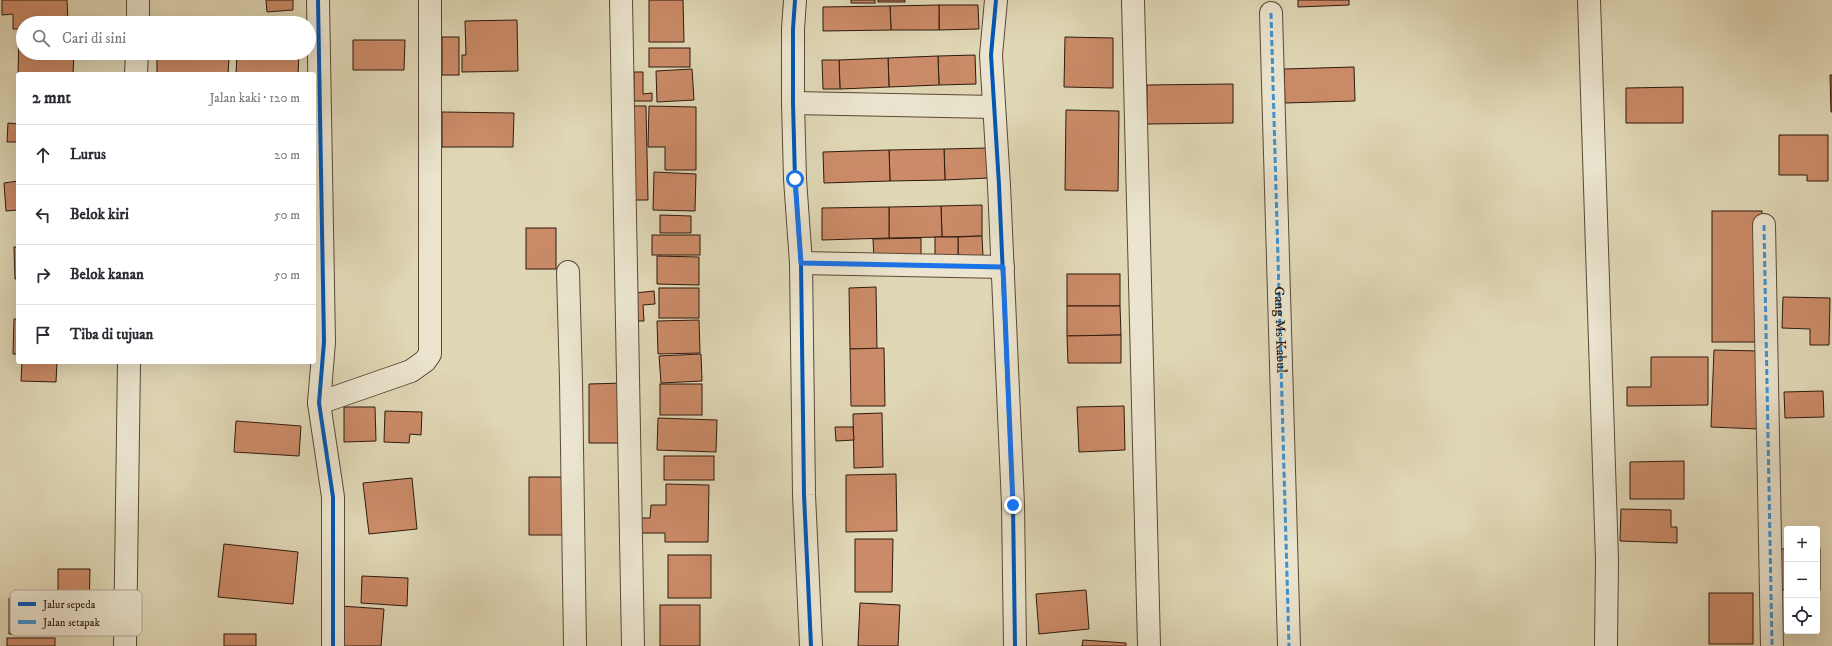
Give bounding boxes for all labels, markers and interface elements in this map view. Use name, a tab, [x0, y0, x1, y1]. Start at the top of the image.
search box	[16, 16, 316, 60]
icon: search	[30, 27, 52, 49]
text: Cari di sini	[62, 29, 126, 48]
text: 2 mnt	[32, 87, 71, 109]
text: Jalan kaki · 120 m	[209, 90, 300, 106]
icon: ahead	[32, 144, 54, 166]
text: Lurus	[70, 145, 106, 164]
text: 20 m	[274, 147, 300, 163]
route start	[786, 170, 804, 188]
icon: left	[32, 204, 54, 226]
text: Belok kiri	[70, 205, 129, 224]
text: 50 m	[274, 207, 300, 223]
icon: right	[32, 264, 54, 286]
text: Belok kanan	[70, 265, 144, 284]
text: 50 m	[274, 267, 300, 283]
street label: Gang Ms Kabul	[1270, 286, 1290, 374]
icon: arrive	[32, 324, 54, 346]
text: Tiba di tujuan	[70, 325, 153, 344]
route end	[1004, 496, 1022, 514]
map controls	[1784, 526, 1820, 634]
button: +	[1784, 526, 1820, 562]
button: −	[1784, 562, 1820, 598]
legend	[10, 590, 142, 636]
text: Jalur sepeda	[42, 598, 96, 612]
button: locate	[1784, 598, 1820, 634]
text: Jalan setapak	[42, 616, 101, 630]

